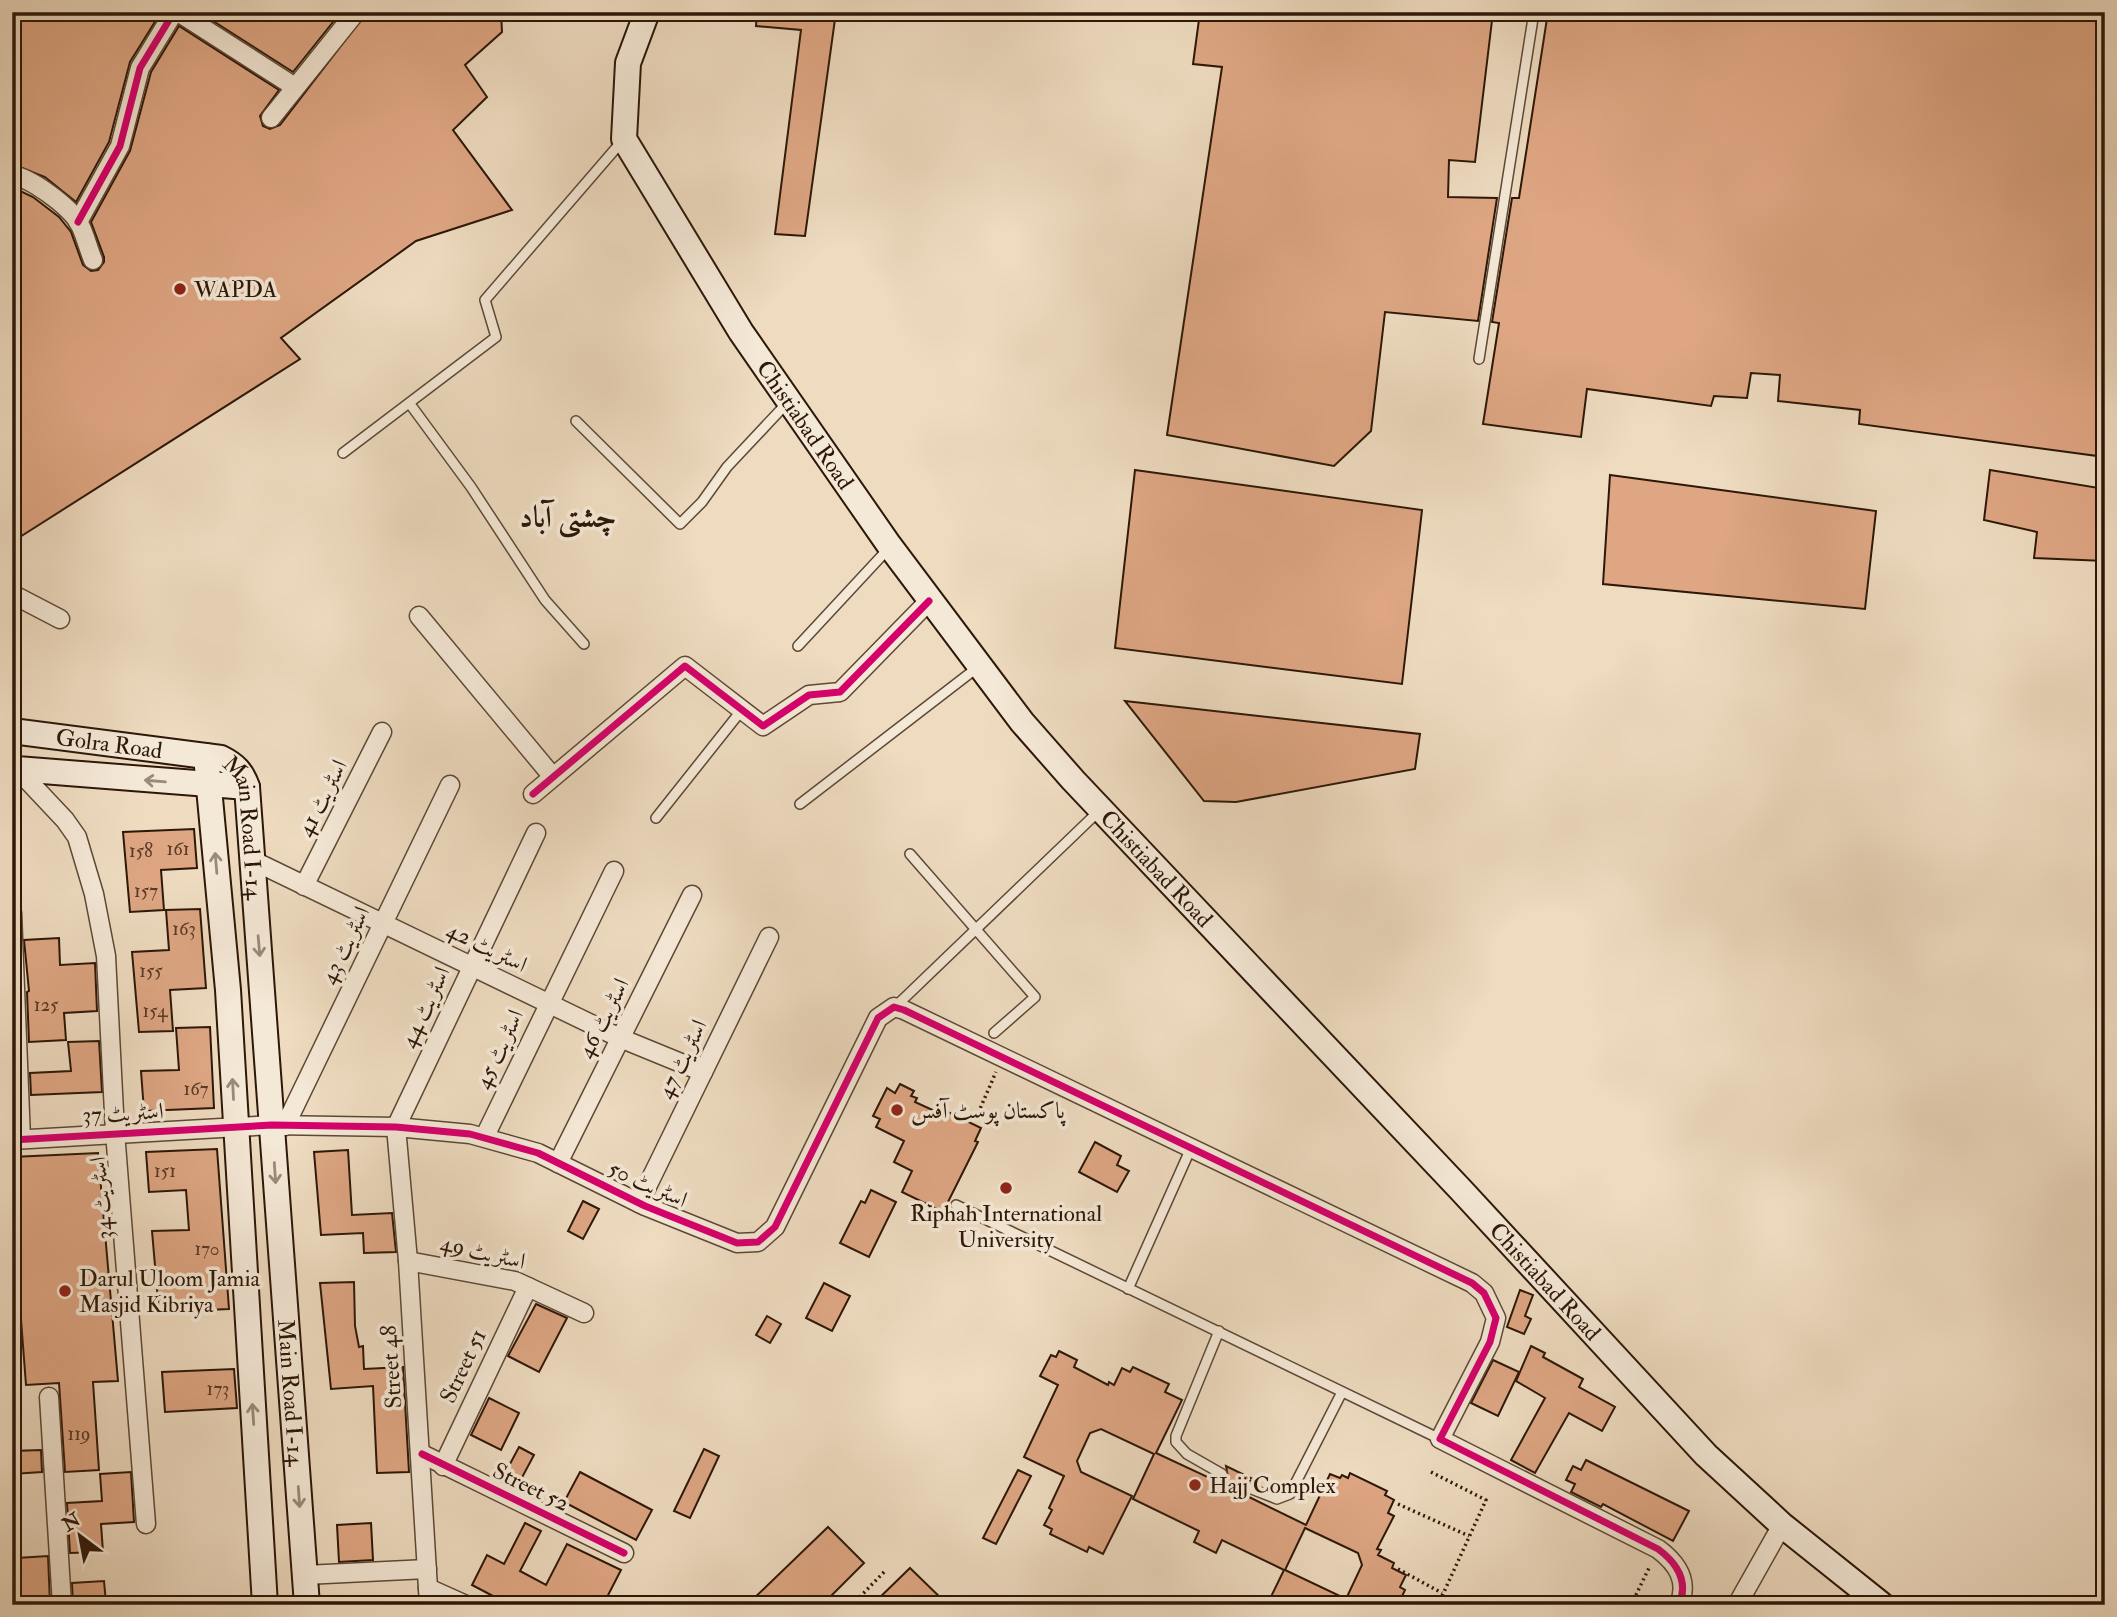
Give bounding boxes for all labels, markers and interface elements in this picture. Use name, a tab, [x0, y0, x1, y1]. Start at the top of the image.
place label: WAPDA	[193, 275, 278, 304]
marker: WAPDA	[172, 281, 188, 297]
street label: Chistiabad Road	[750, 354, 860, 495]
district label: چشتی آباد	[519, 499, 617, 539]
street label: Golra Road	[54, 722, 164, 765]
street label: Main Road I-14	[217, 749, 270, 902]
street label: اسٹریٹ 41	[290, 755, 354, 841]
one-way arrow	[144, 774, 167, 787]
street label: Chistiabad Road	[1094, 804, 1219, 933]
house number: 161	[167, 837, 189, 861]
house number: 158	[129, 839, 153, 863]
one-way arrow	[209, 852, 222, 874]
house number: 157	[134, 879, 158, 903]
street label: اسٹریٹ 43	[314, 901, 376, 989]
street label: اسٹریٹ 42	[442, 915, 532, 979]
house number: 163	[172, 917, 196, 941]
one-way arrow	[253, 934, 266, 956]
house number: 155	[139, 959, 163, 983]
street label: اسٹریٹ 44	[394, 962, 456, 1052]
street label: اسٹریٹ 46	[571, 973, 635, 1063]
house number: 125	[34, 993, 59, 1017]
house number: 154	[143, 999, 168, 1023]
street label: اسٹریٹ 45	[468, 1005, 530, 1093]
street label: اسٹریٹ 47	[650, 1015, 714, 1103]
house number: 167	[184, 1077, 209, 1101]
one-way arrow	[227, 1078, 240, 1101]
street label: اسٹریٹ 37	[82, 1096, 164, 1130]
place label: پاکستان پوسٹ آفس	[911, 1096, 1066, 1127]
marker: پاکستان پوسٹ آفس	[889, 1102, 905, 1118]
street label: اسٹریٹ 50	[604, 1154, 692, 1214]
street label: اسٹریٹ 34	[83, 1155, 119, 1241]
house number: 151	[154, 1159, 176, 1183]
one-way arrow	[269, 1161, 282, 1183]
marker: Riphah International University	[998, 1180, 1014, 1196]
place label: Riphah International University	[910, 1199, 1102, 1254]
street label: Chistiabad Road	[1483, 1216, 1607, 1347]
street label: اسٹریٹ 49	[438, 1228, 528, 1276]
house number: 170	[194, 1237, 220, 1261]
place label: Darul Uloom Jamia Masjid Kibriya	[79, 1264, 261, 1319]
marker: Darul Uloom Jamia Masjid Kibriya	[57, 1283, 73, 1299]
street label: Main Road I-14	[272, 1318, 311, 1468]
street label: Street 48	[374, 1324, 408, 1410]
street label: Street 51	[433, 1324, 493, 1408]
house number: 173	[207, 1377, 229, 1401]
one-way arrow	[247, 1403, 260, 1426]
house number: 119	[67, 1422, 91, 1446]
street label: Street 52	[488, 1456, 574, 1518]
place label: Hajj Complex	[1209, 1471, 1336, 1501]
marker: Hajj Complex	[1187, 1477, 1203, 1493]
one-way arrow	[293, 1485, 306, 1508]
north arrow	[46, 1502, 116, 1572]
text: N	[57, 1507, 86, 1538]

